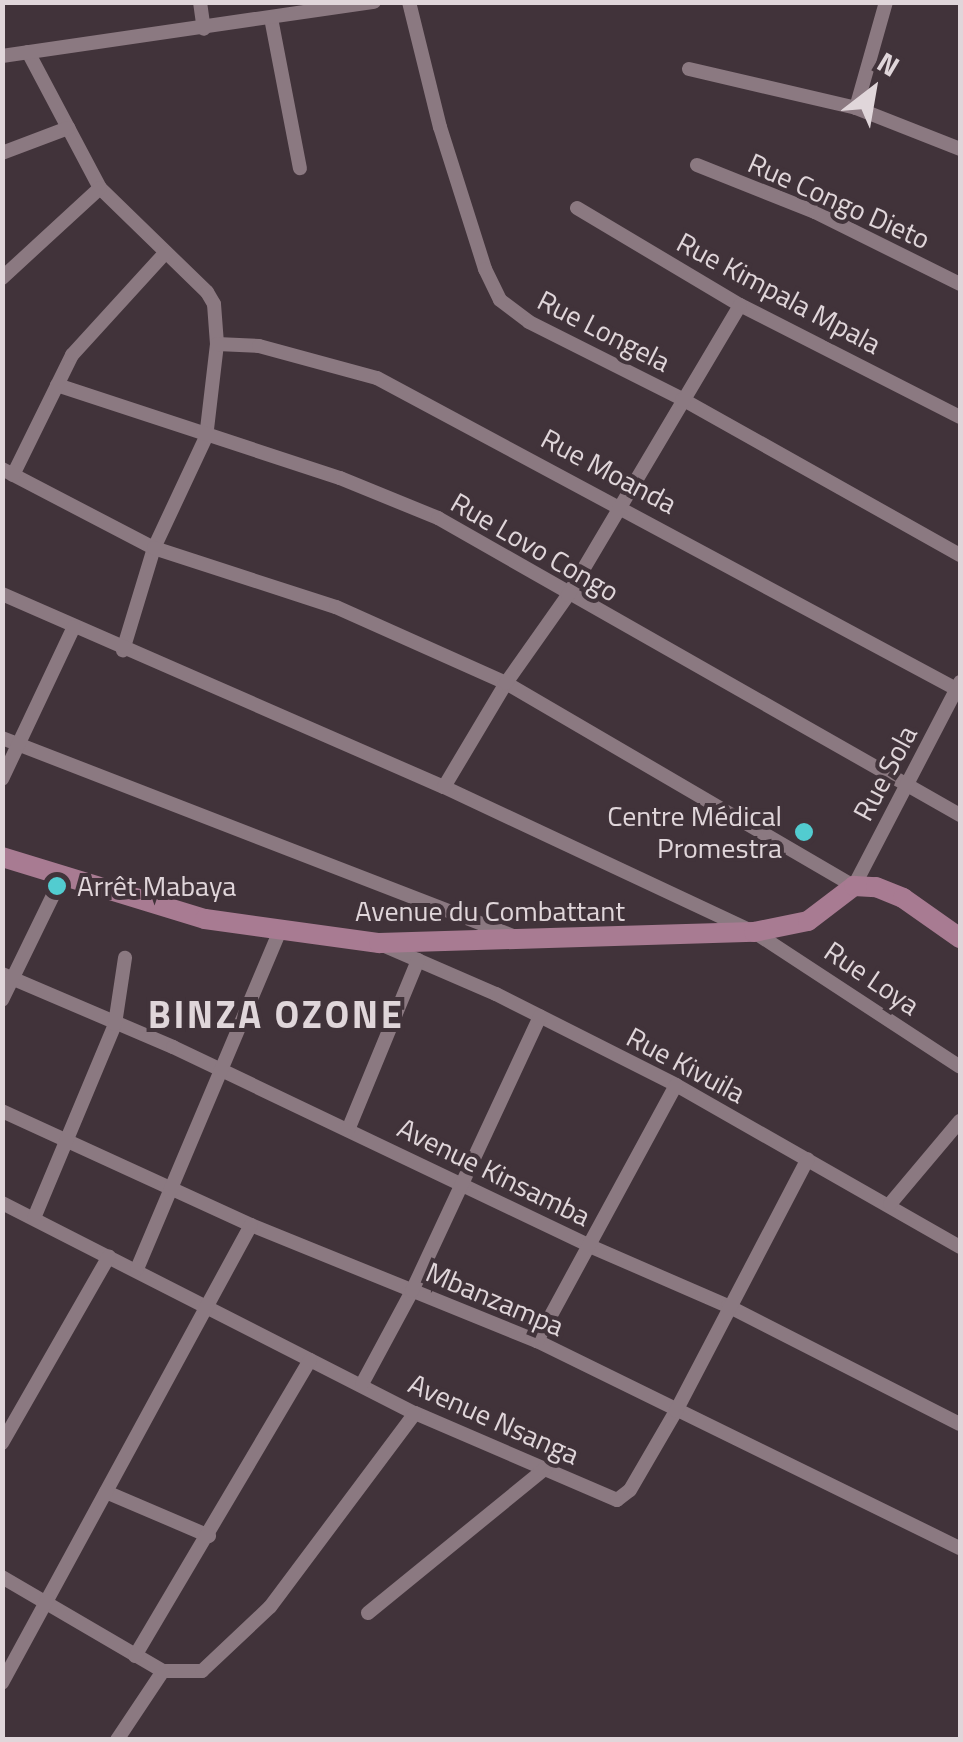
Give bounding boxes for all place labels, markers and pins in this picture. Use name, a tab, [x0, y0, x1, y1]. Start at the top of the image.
place label: Centre Médical Promestra	[607, 799, 782, 865]
marker: Centre Médical Promestra	[791, 819, 817, 845]
place label: Arrêt Mabaya	[77, 869, 236, 903]
marker: Arrêt Mabaya	[46, 875, 68, 897]

